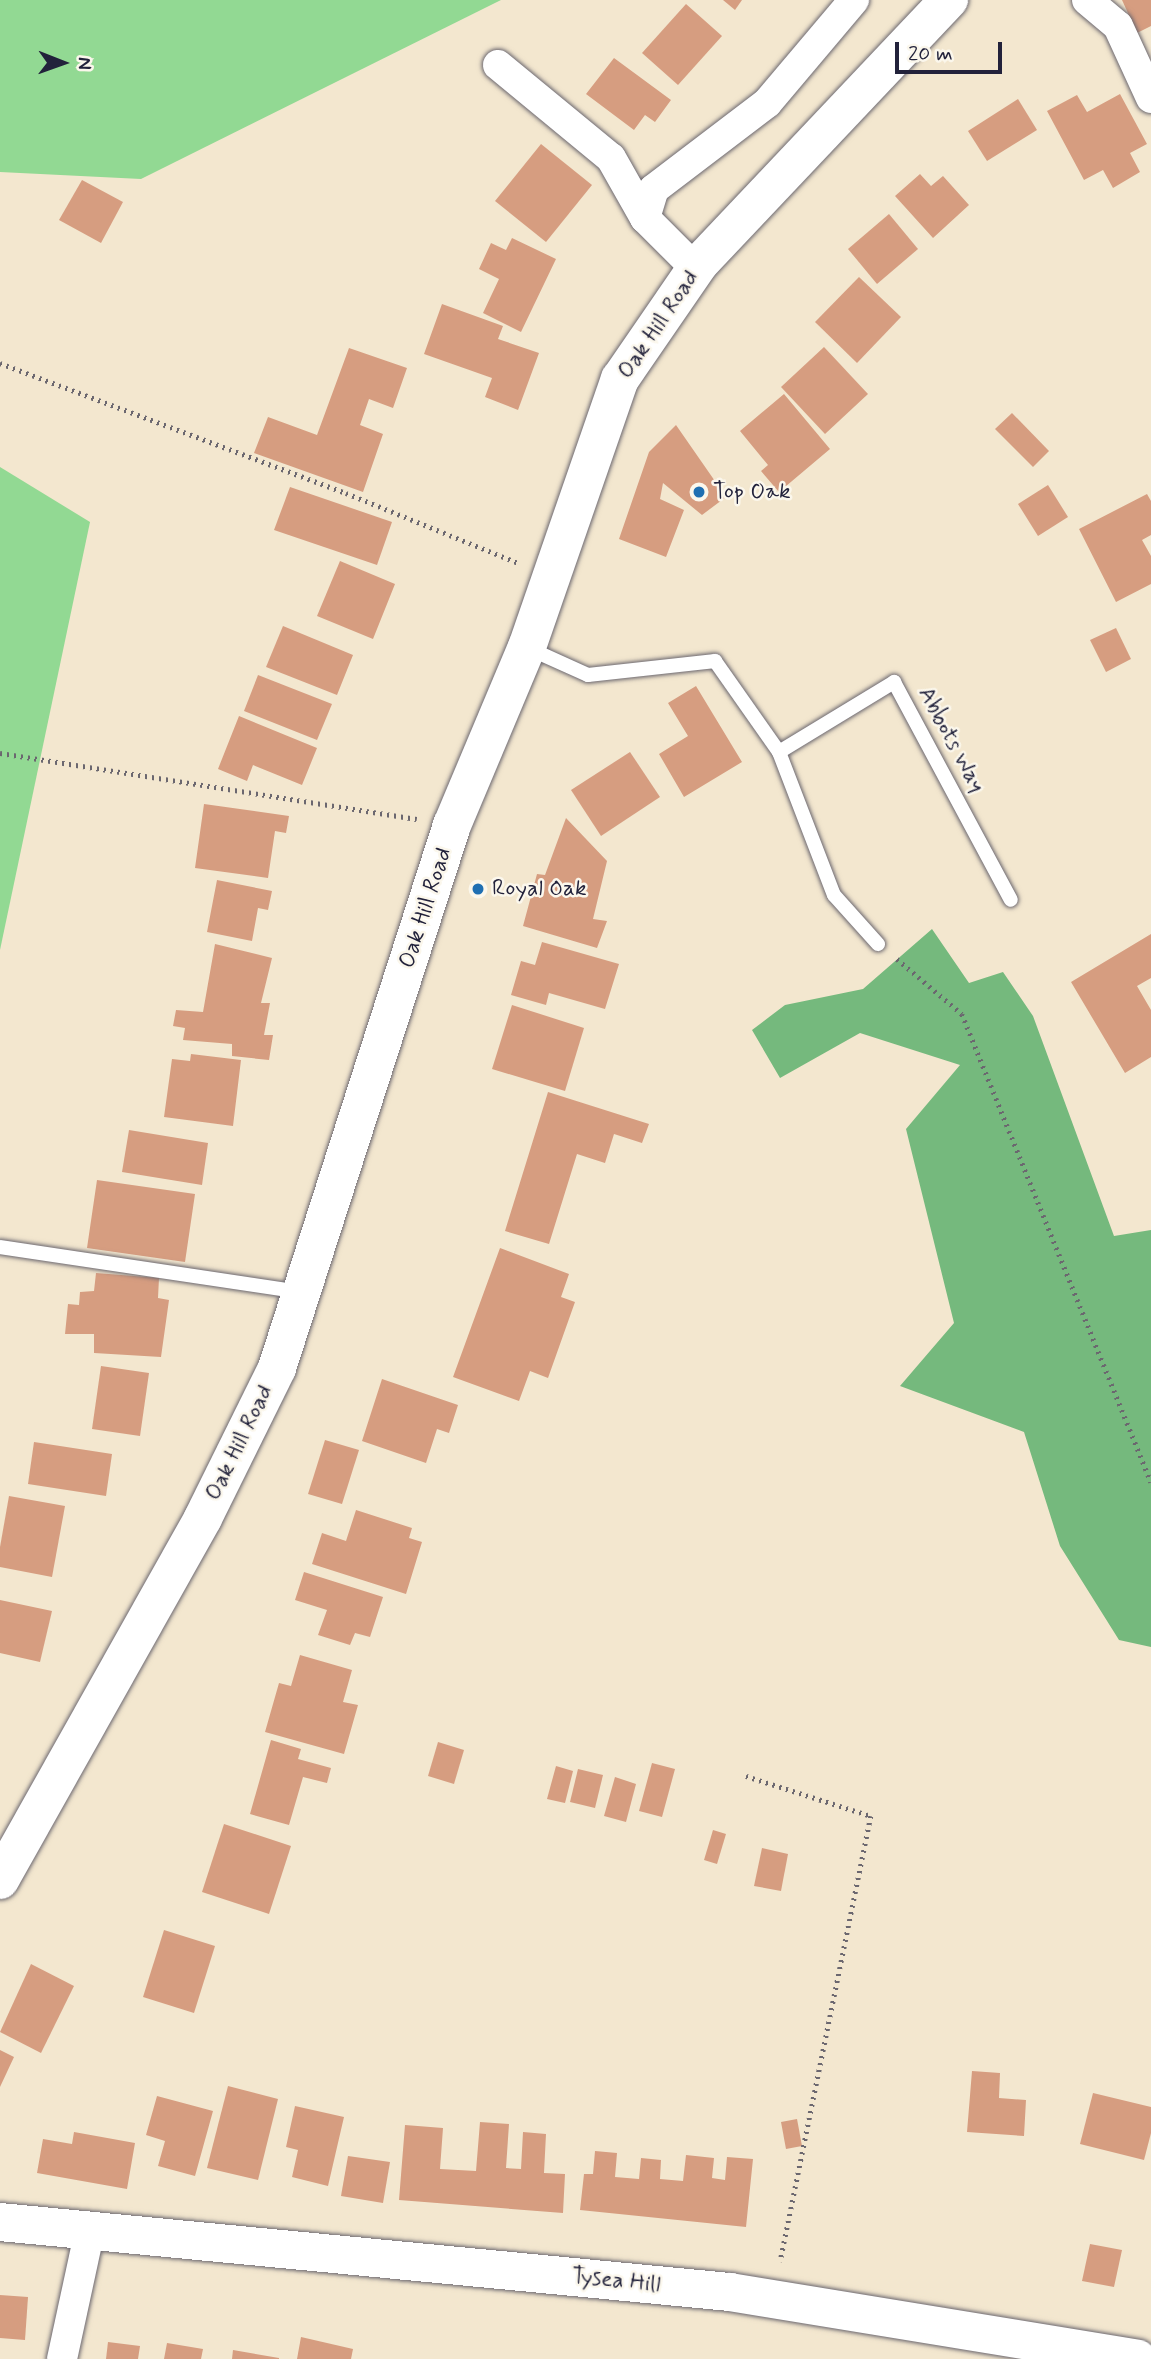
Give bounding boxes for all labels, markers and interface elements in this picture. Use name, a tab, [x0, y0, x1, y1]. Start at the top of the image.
north arrow	[28, 28, 98, 98]
scale bar	[899, 28, 1006, 72]
text: 20 m	[908, 40, 953, 68]
text: N	[72, 57, 97, 70]
street label: Oak Hill Road	[612, 265, 706, 385]
place label: Top Oak	[713, 478, 789, 506]
marker: Top Oak	[691, 484, 707, 500]
street label: Abbots Way	[911, 681, 991, 799]
street label: Oak Hill Road	[393, 843, 459, 973]
place label: Royal Oak	[492, 875, 587, 903]
marker: Royal Oak	[470, 881, 486, 897]
street label: Oak Hill Road	[200, 1380, 280, 1506]
street label: Tysea Hill	[570, 2263, 662, 2299]

